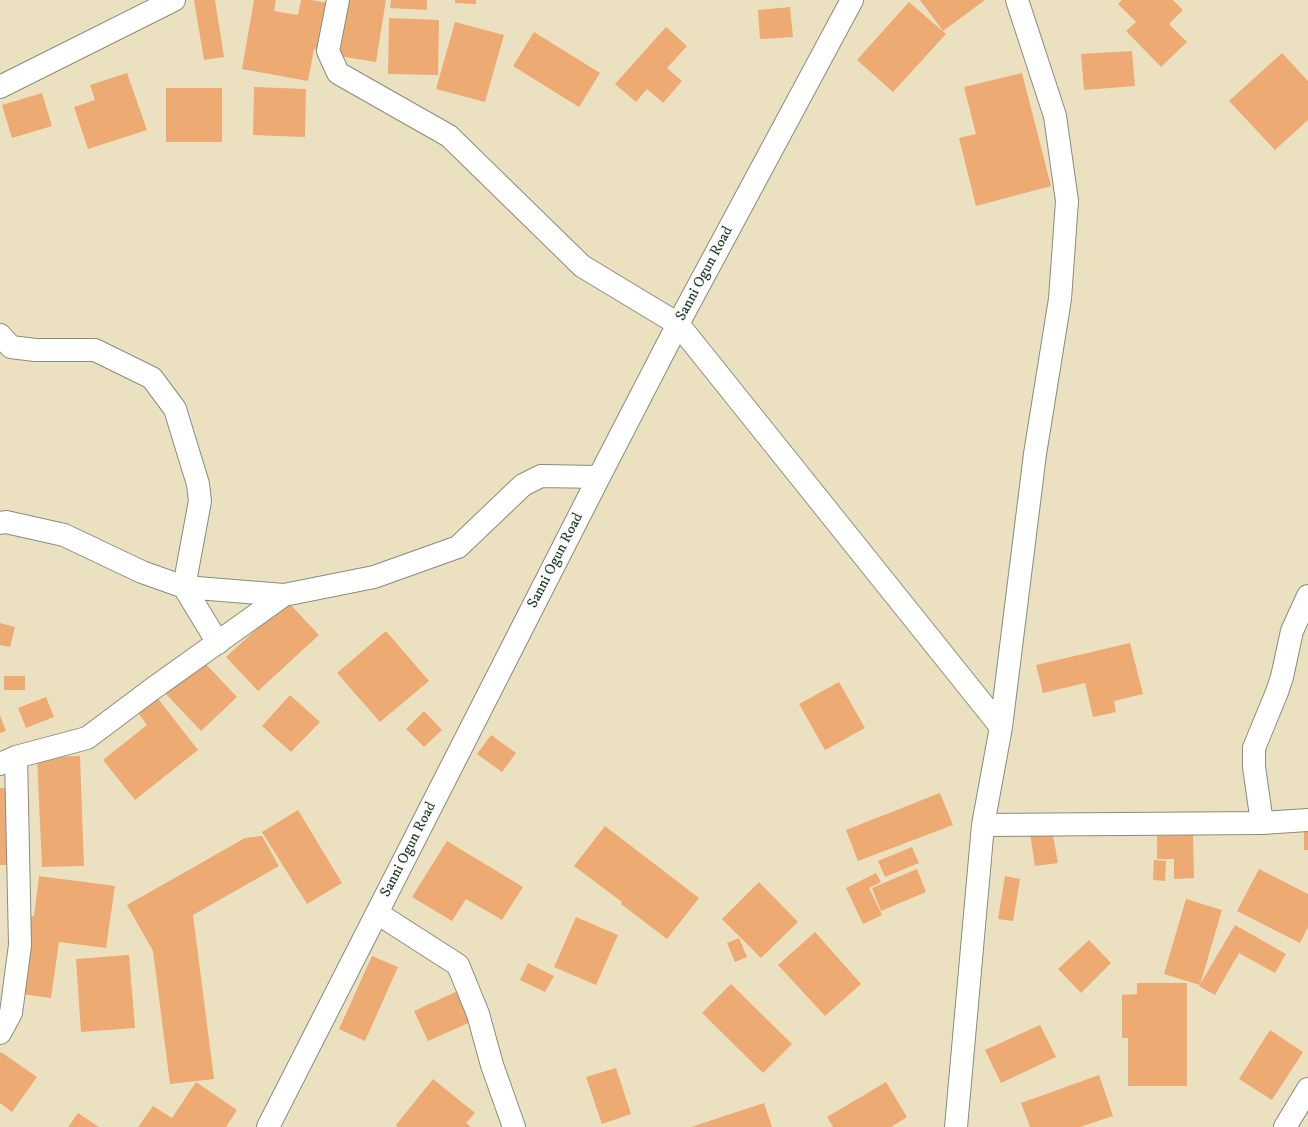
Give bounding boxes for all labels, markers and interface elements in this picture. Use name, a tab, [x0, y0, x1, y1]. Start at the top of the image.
street label: Sanni Ogun Road	[673, 224, 737, 324]
street label: Sanni Ogun Road	[524, 510, 588, 612]
street label: Sanni Ogun Road	[377, 799, 441, 901]

